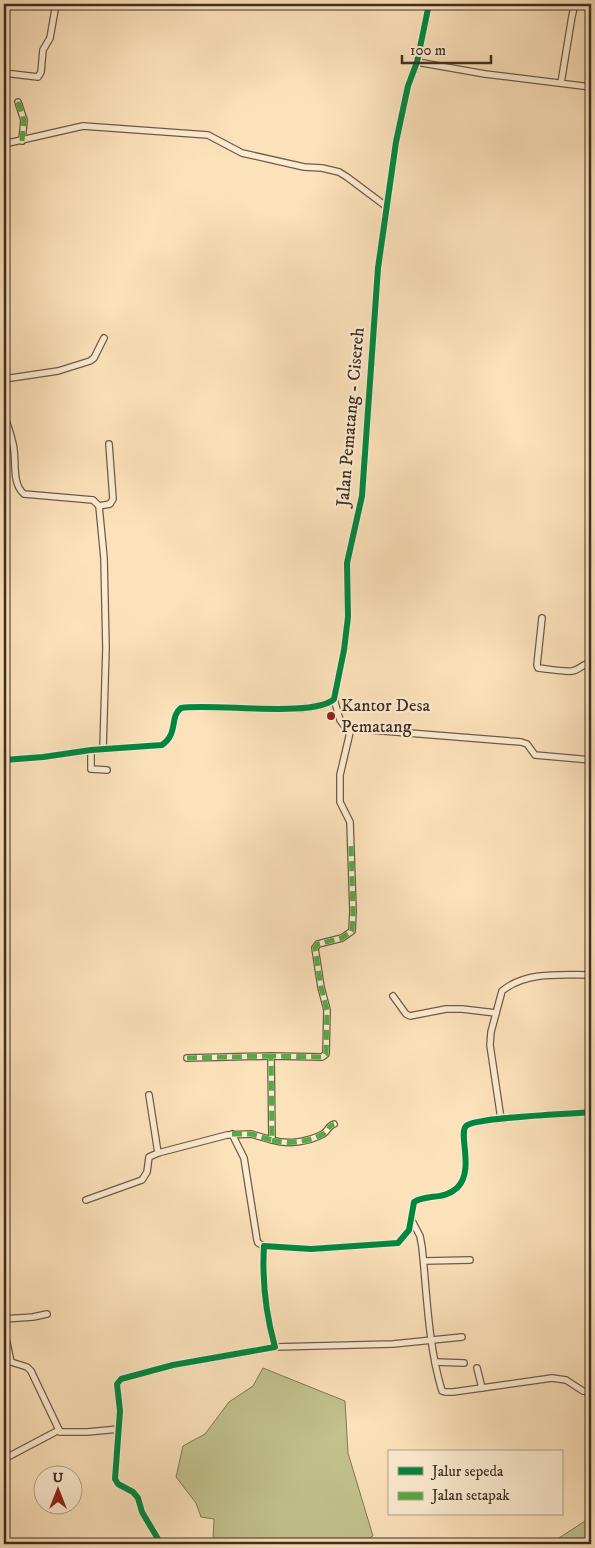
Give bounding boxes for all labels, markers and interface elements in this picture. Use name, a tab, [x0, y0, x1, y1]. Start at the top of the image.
scale bar	[402, 32, 491, 64]
text: 100 m	[410, 41, 446, 60]
street label: Jalan Pematang - Cisereh	[332, 326, 370, 510]
place label: Kantor Desa Pematang	[341, 695, 430, 738]
marker: Kantor Desa Pematang	[325, 710, 337, 722]
legend	[388, 1450, 562, 1516]
text: Jalur sepeda	[430, 1462, 504, 1481]
north arrow	[32, 1466, 82, 1516]
text: U	[53, 1469, 64, 1487]
text: Jalan setapak	[430, 1486, 510, 1505]

